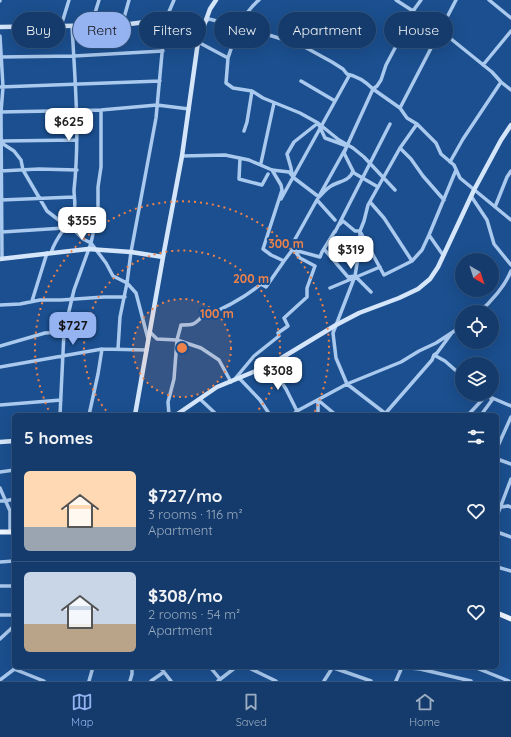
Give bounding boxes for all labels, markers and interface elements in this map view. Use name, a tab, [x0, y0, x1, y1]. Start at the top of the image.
chip: Buy	[12, 12, 65, 48]
chip: Rent	[73, 12, 131, 48]
chip: Filters	[139, 12, 206, 48]
chip: New	[214, 12, 270, 48]
chip: Apartment	[278, 12, 376, 48]
chip: House	[384, 12, 453, 48]
pin: $625	[45, 108, 93, 142]
text: $625	[54, 113, 84, 129]
pin: $355	[58, 207, 106, 241]
text: $355	[67, 212, 97, 228]
text: 300 m	[268, 236, 304, 251]
pin: $319	[327, 236, 375, 270]
text: $319	[337, 241, 365, 257]
north arrow	[455, 253, 499, 297]
map controls	[455, 253, 499, 401]
text: 200 m	[233, 271, 269, 286]
button: locate	[455, 305, 499, 349]
text: 100 m	[200, 306, 234, 321]
pin: $727	[49, 312, 97, 346]
text: $727	[58, 317, 88, 333]
centre of rings	[175, 341, 189, 355]
pin: $308	[254, 357, 302, 391]
button: layers	[455, 357, 499, 401]
text: $308	[263, 362, 293, 378]
icon: filters	[465, 426, 487, 448]
text: 5 homes	[24, 427, 93, 448]
text: $727/mo	[148, 485, 222, 506]
icon: home	[56, 487, 104, 535]
icon: heart	[465, 500, 487, 522]
text: 3 rooms · 116 m²	[148, 506, 243, 522]
text: Apartment	[148, 522, 213, 538]
text: $308/mo	[148, 585, 223, 606]
icon: home	[56, 588, 104, 636]
icon: heart	[465, 601, 487, 623]
text: 2 rooms · 54 m²	[148, 606, 240, 622]
text: Apartment	[148, 622, 213, 638]
tab: Map	[71, 691, 94, 729]
tab: Saved	[236, 691, 267, 729]
tab: Home	[409, 691, 440, 729]

